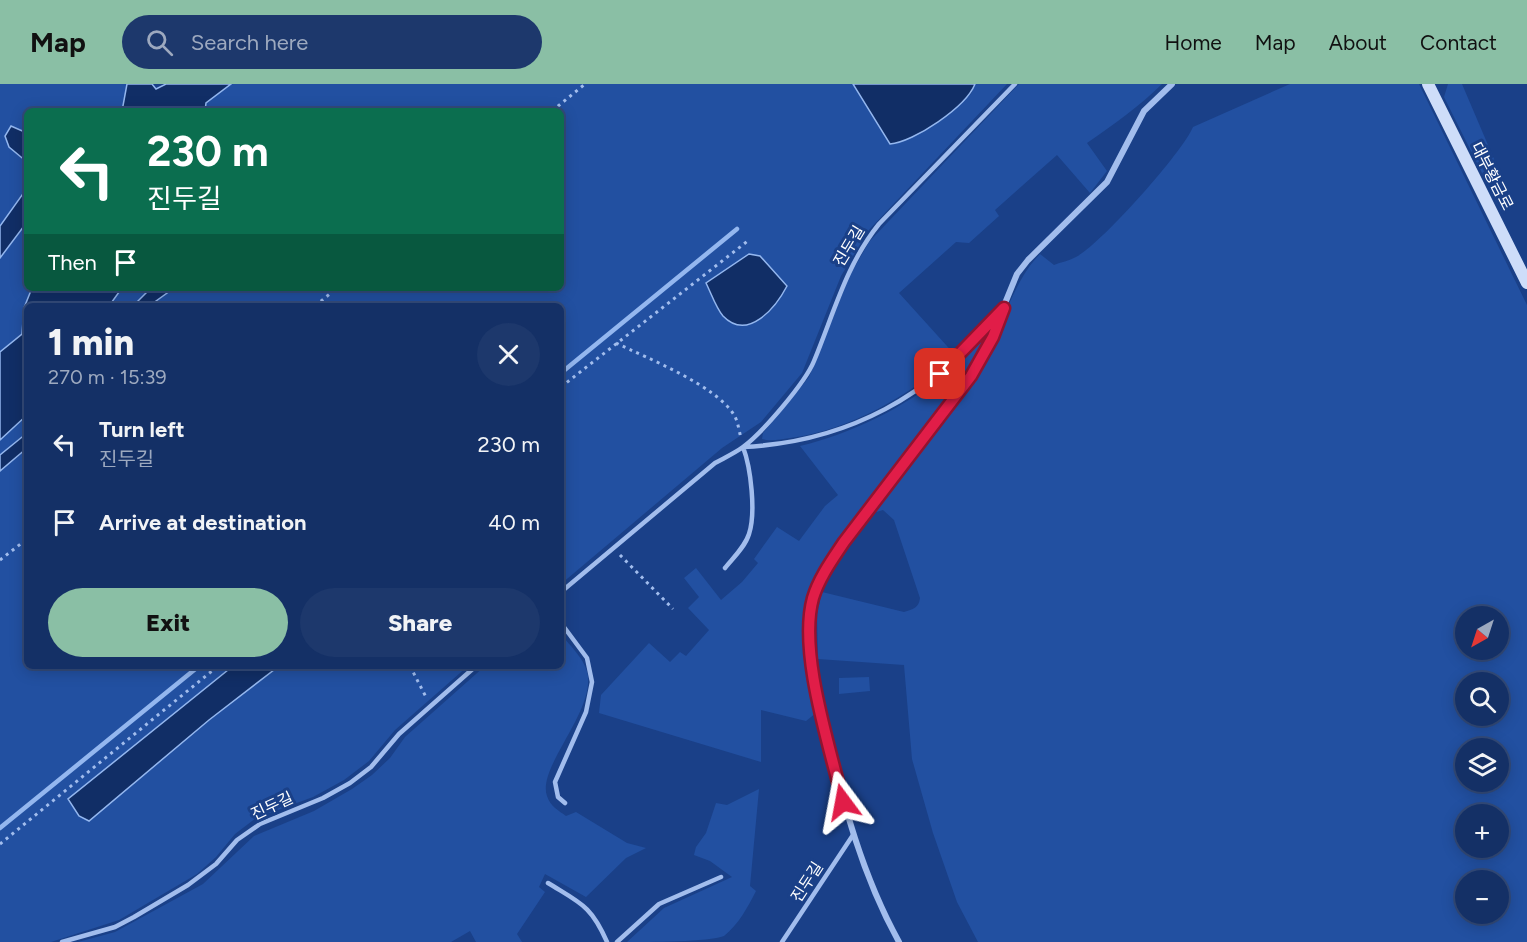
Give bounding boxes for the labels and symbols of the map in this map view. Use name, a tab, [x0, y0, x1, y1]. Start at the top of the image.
street label: 대부황금로	[1467, 139, 1517, 213]
street label: 진두길	[829, 222, 869, 270]
pin	[914, 348, 965, 399]
north arrow	[1455, 606, 1509, 660]
position arrow	[811, 770, 875, 834]
street label: 진두길	[248, 788, 296, 824]
street label: 진두길	[787, 858, 827, 906]

